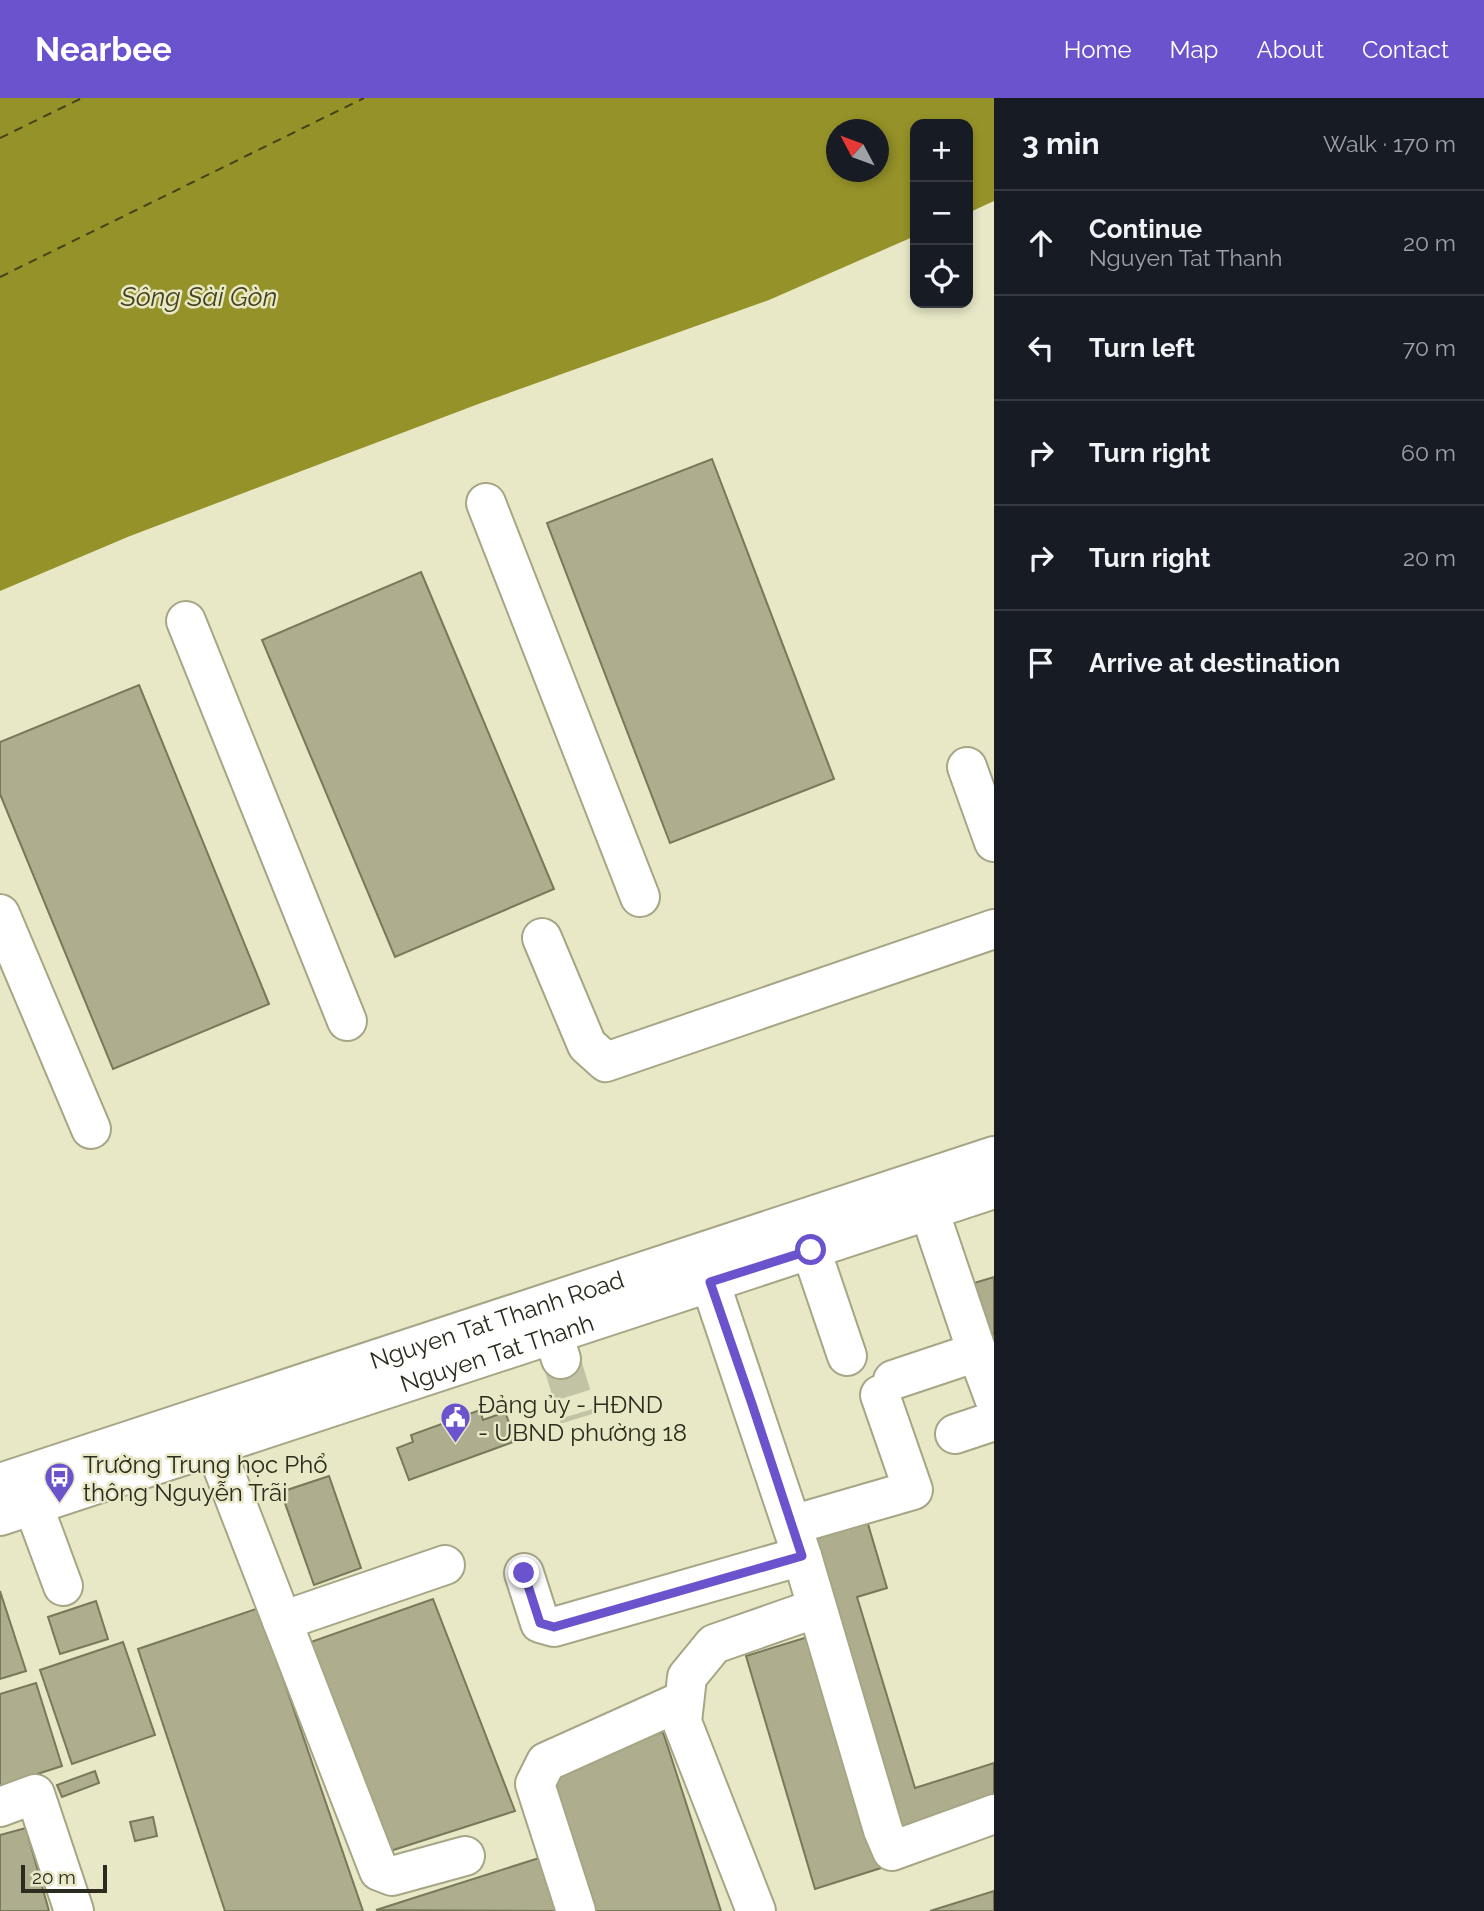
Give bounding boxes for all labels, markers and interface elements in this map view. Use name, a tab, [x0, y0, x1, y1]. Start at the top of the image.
text: Nearbee	[35, 30, 172, 69]
text: Home	[1064, 35, 1132, 64]
text: Map	[1170, 35, 1218, 64]
text: About	[1256, 35, 1324, 64]
text: Contact	[1362, 35, 1449, 64]
north arrow	[826, 119, 889, 182]
map controls	[910, 119, 973, 308]
button: +	[910, 119, 973, 182]
text: 3 min	[1022, 126, 1100, 161]
text: Walk · 170 m	[1323, 130, 1456, 157]
button: −	[910, 182, 973, 245]
text: Continue	[1089, 214, 1202, 244]
icon: ahead	[1022, 224, 1060, 262]
text: 20 m	[1403, 229, 1456, 256]
text: Nguyen Tat Thanh	[1089, 244, 1282, 271]
button: locate	[910, 245, 973, 308]
water label: Sông Sài Gòn	[120, 282, 277, 312]
icon: left	[1022, 329, 1060, 367]
text: Turn left	[1089, 333, 1195, 363]
text: 70 m	[1403, 334, 1456, 361]
icon: right	[1022, 434, 1060, 472]
text: Turn right	[1089, 438, 1210, 468]
text: 60 m	[1401, 439, 1456, 466]
icon: right	[1022, 539, 1060, 577]
text: Turn right	[1089, 543, 1210, 573]
text: 20 m	[1403, 544, 1456, 571]
icon: arrive	[1022, 644, 1060, 682]
text: Arrive at destination	[1089, 648, 1340, 678]
route start	[795, 1234, 826, 1265]
street label: Nguyen Tat Thanh Road	[366, 1265, 628, 1375]
street label: Nguyen Tat Thanh	[396, 1307, 598, 1397]
place label: Đảng ủy - HĐND - UBND phường 18	[478, 1390, 687, 1447]
public building icon: Đảng ủy - HĐND - UBND phường 18	[438, 1401, 472, 1445]
place label: Trường Trung học Phổ thông Nguyễn Trãi	[83, 1450, 328, 1507]
bus stop icon: Trường Trung học Phổ thông Nguyễn Trãi	[43, 1461, 77, 1505]
route end	[508, 1557, 539, 1588]
scale bar	[21, 1862, 107, 1894]
text: 20 m	[32, 1866, 76, 1888]

